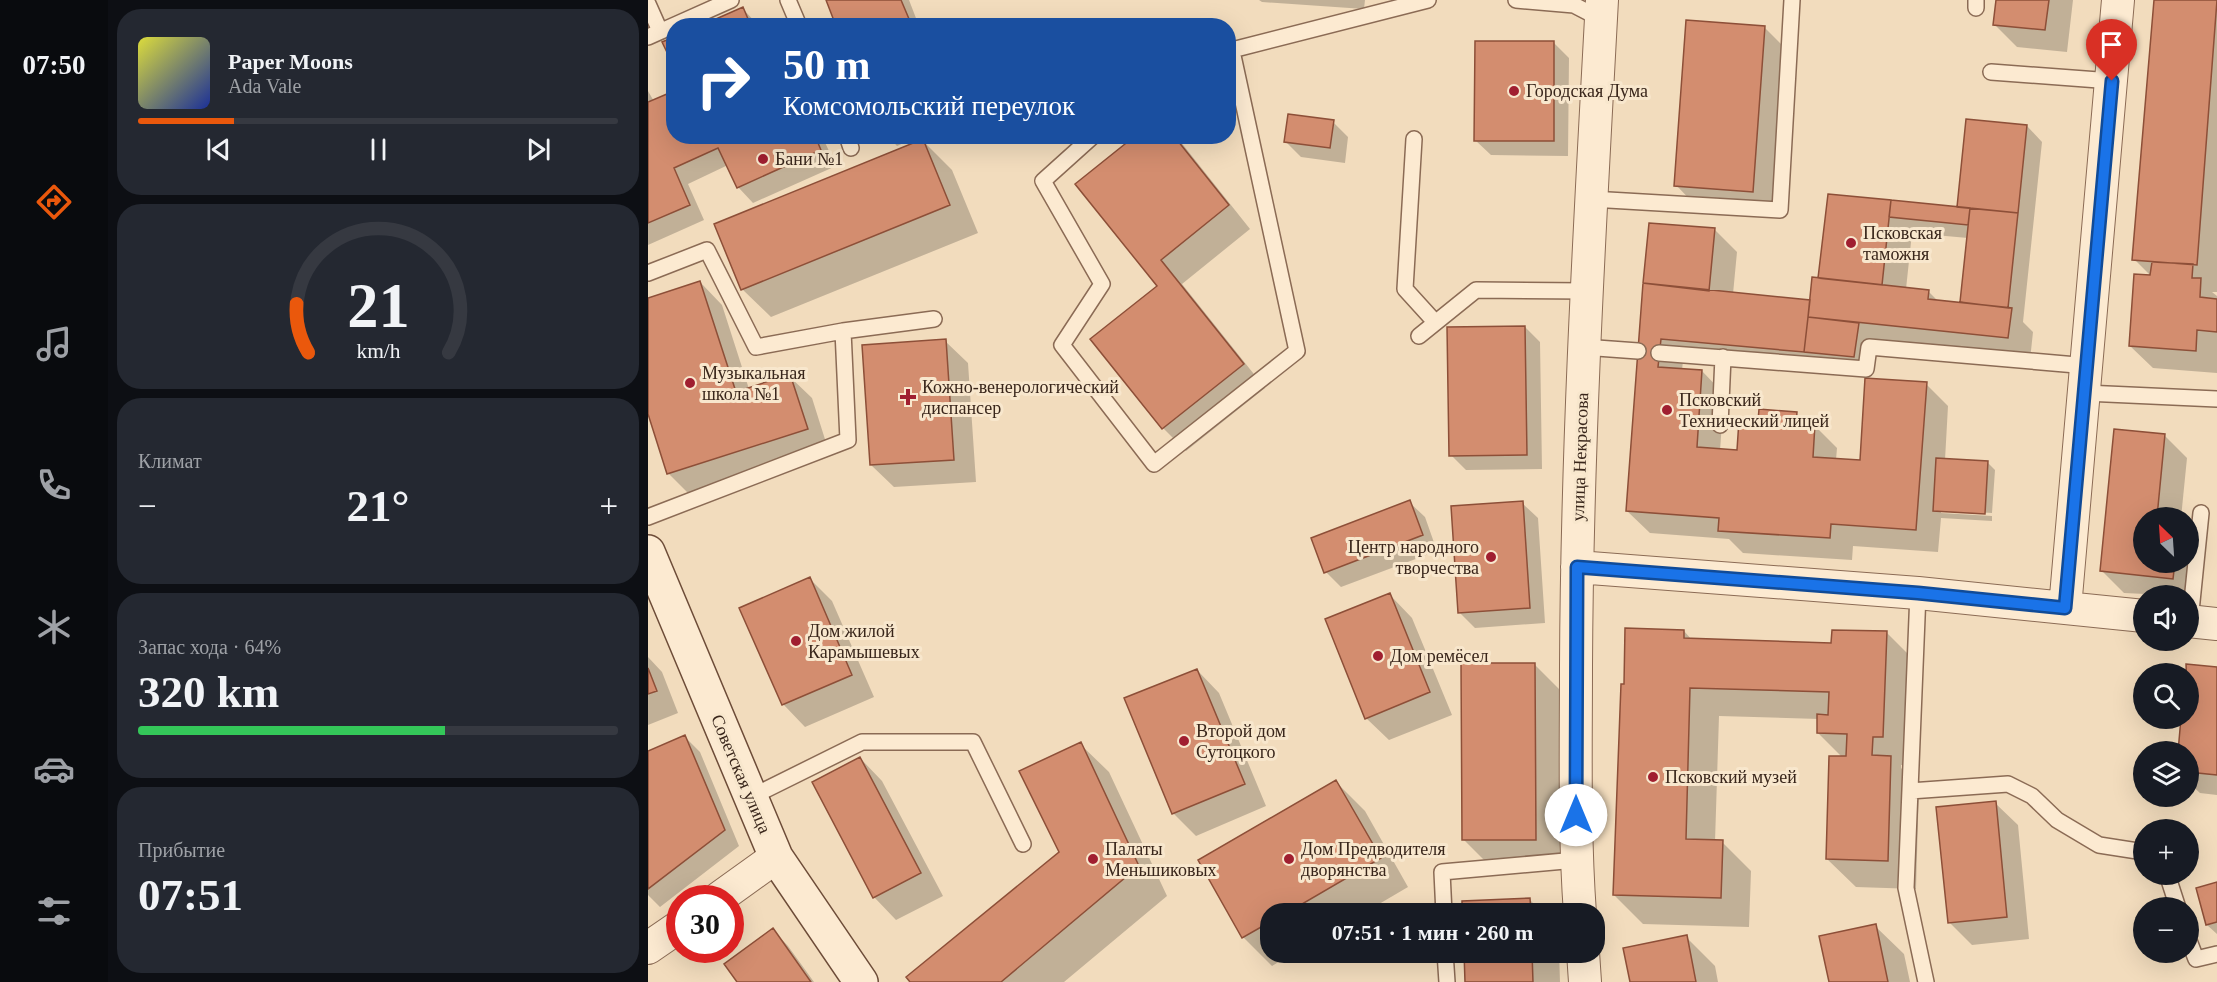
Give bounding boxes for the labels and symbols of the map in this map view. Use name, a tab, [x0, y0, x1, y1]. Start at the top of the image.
pin	[2086, 19, 2137, 81]
place label: Городская Дума	[1526, 81, 1648, 101]
marker: Городская Дума	[1507, 84, 1521, 98]
place label: Бани №1	[775, 149, 843, 169]
marker: Бани №1	[756, 152, 770, 166]
place label: Псковская таможня	[1863, 223, 1942, 264]
marker: Псковская таможня	[1844, 236, 1858, 250]
place label: Музыкальная школа №1	[702, 363, 805, 404]
marker: Музыкальная школа №1	[683, 376, 697, 390]
place label: Кожно-венерологический диспансер	[922, 377, 1119, 418]
marker: Кожно-венерологический диспансер	[899, 388, 917, 406]
place label: Псковский Технический лицей	[1679, 390, 1830, 431]
street label: улица Некрасова	[1568, 392, 1592, 522]
marker: Псковский Технический лицей	[1660, 403, 1674, 417]
north arrow	[2133, 507, 2199, 573]
place label: Центр народного творчества	[1348, 537, 1479, 578]
marker: Центр народного творчества	[1484, 550, 1498, 564]
place label: Дом жилой Карамышевых	[808, 621, 920, 662]
marker: Дом жилой Карамышевых	[789, 634, 803, 648]
place label: Дом ремёсел	[1390, 646, 1488, 666]
marker: Дом ремёсел	[1371, 649, 1385, 663]
street label: Советская улица	[707, 712, 775, 836]
place label: Второй дом Сутоцкого	[1196, 721, 1286, 762]
marker: Второй дом Сутоцкого	[1177, 734, 1191, 748]
place label: Псковский музей	[1665, 767, 1797, 787]
marker: Псковский музей	[1646, 770, 1660, 784]
position arrow	[1544, 783, 1608, 847]
place label: Палаты Меньшиковых	[1105, 839, 1217, 880]
place label: Дом Предводителя дворянства	[1301, 839, 1446, 880]
marker: Палаты Меньшиковых	[1086, 852, 1100, 866]
marker: Дом Предводителя дворянства	[1282, 852, 1296, 866]
speed limit sign: 30	[666, 885, 744, 963]

